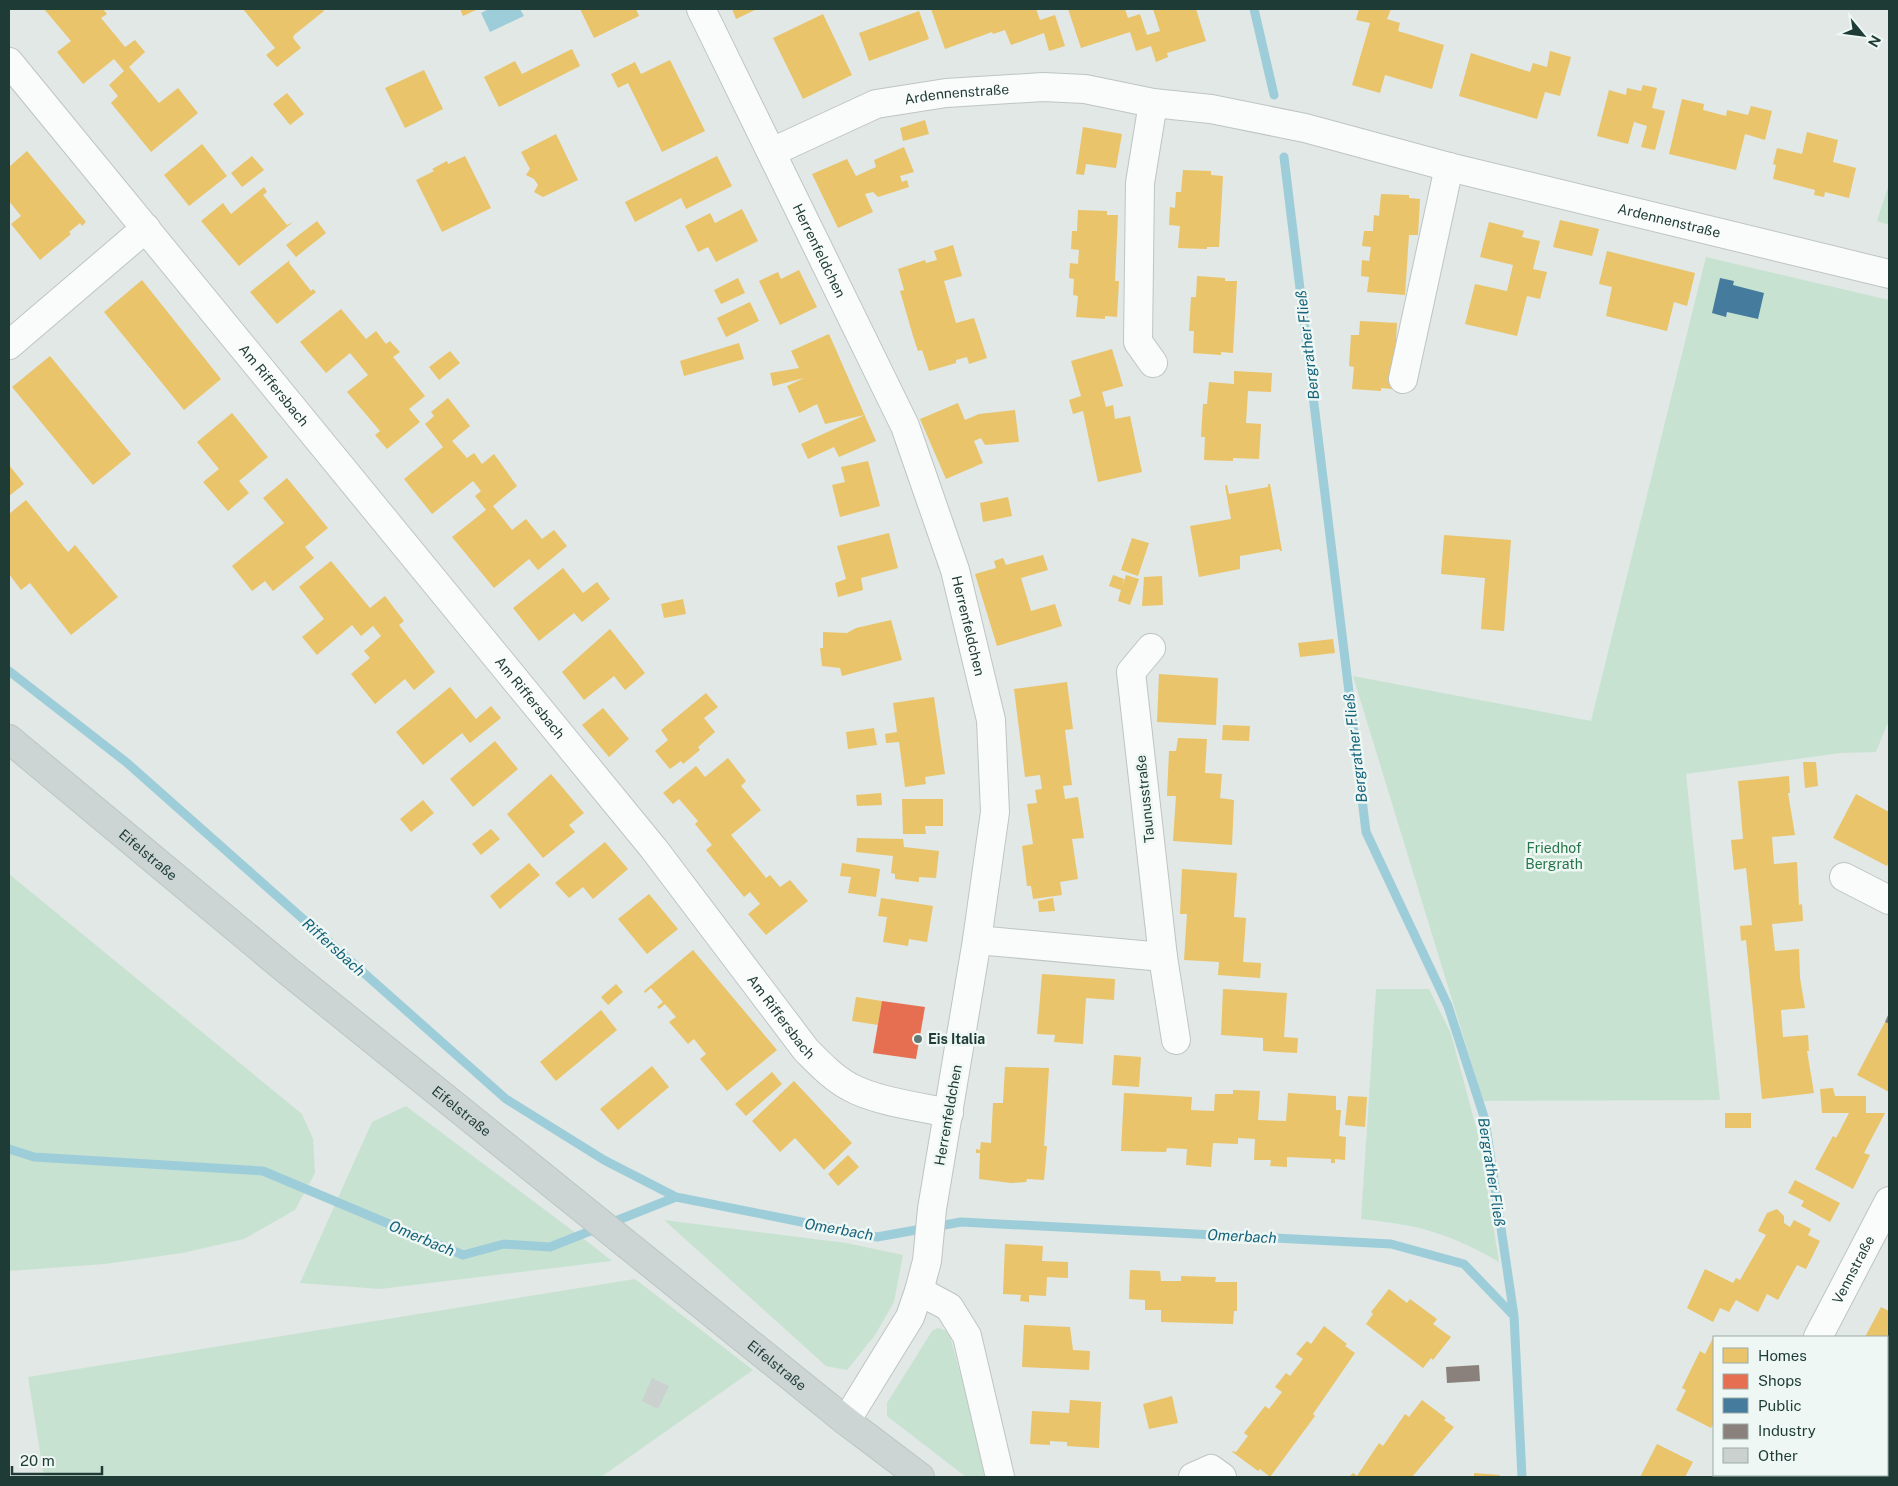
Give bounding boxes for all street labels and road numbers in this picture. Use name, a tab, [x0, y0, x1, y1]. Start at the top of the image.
street label: Ardennenstraße	[903, 81, 1010, 107]
street label: Ardennenstraße	[1616, 200, 1722, 241]
street label: Herrenfeldchen	[790, 201, 849, 300]
street label: Am Riffersbach	[236, 341, 312, 429]
street label: Herrenfeldchen	[949, 574, 988, 677]
street label: Am Riffersbach	[492, 654, 568, 742]
street label: Taunusstraße	[1132, 754, 1158, 844]
street label: Eifelstraße	[116, 826, 181, 884]
street label: Am Riffersbach	[744, 972, 818, 1062]
street label: Herrenfeldchen	[931, 1063, 965, 1167]
street label: Eifelstraße	[429, 1083, 494, 1140]
street label: Vennstraße	[1829, 1233, 1878, 1306]
street label: Eifelstraße	[744, 1337, 810, 1394]

